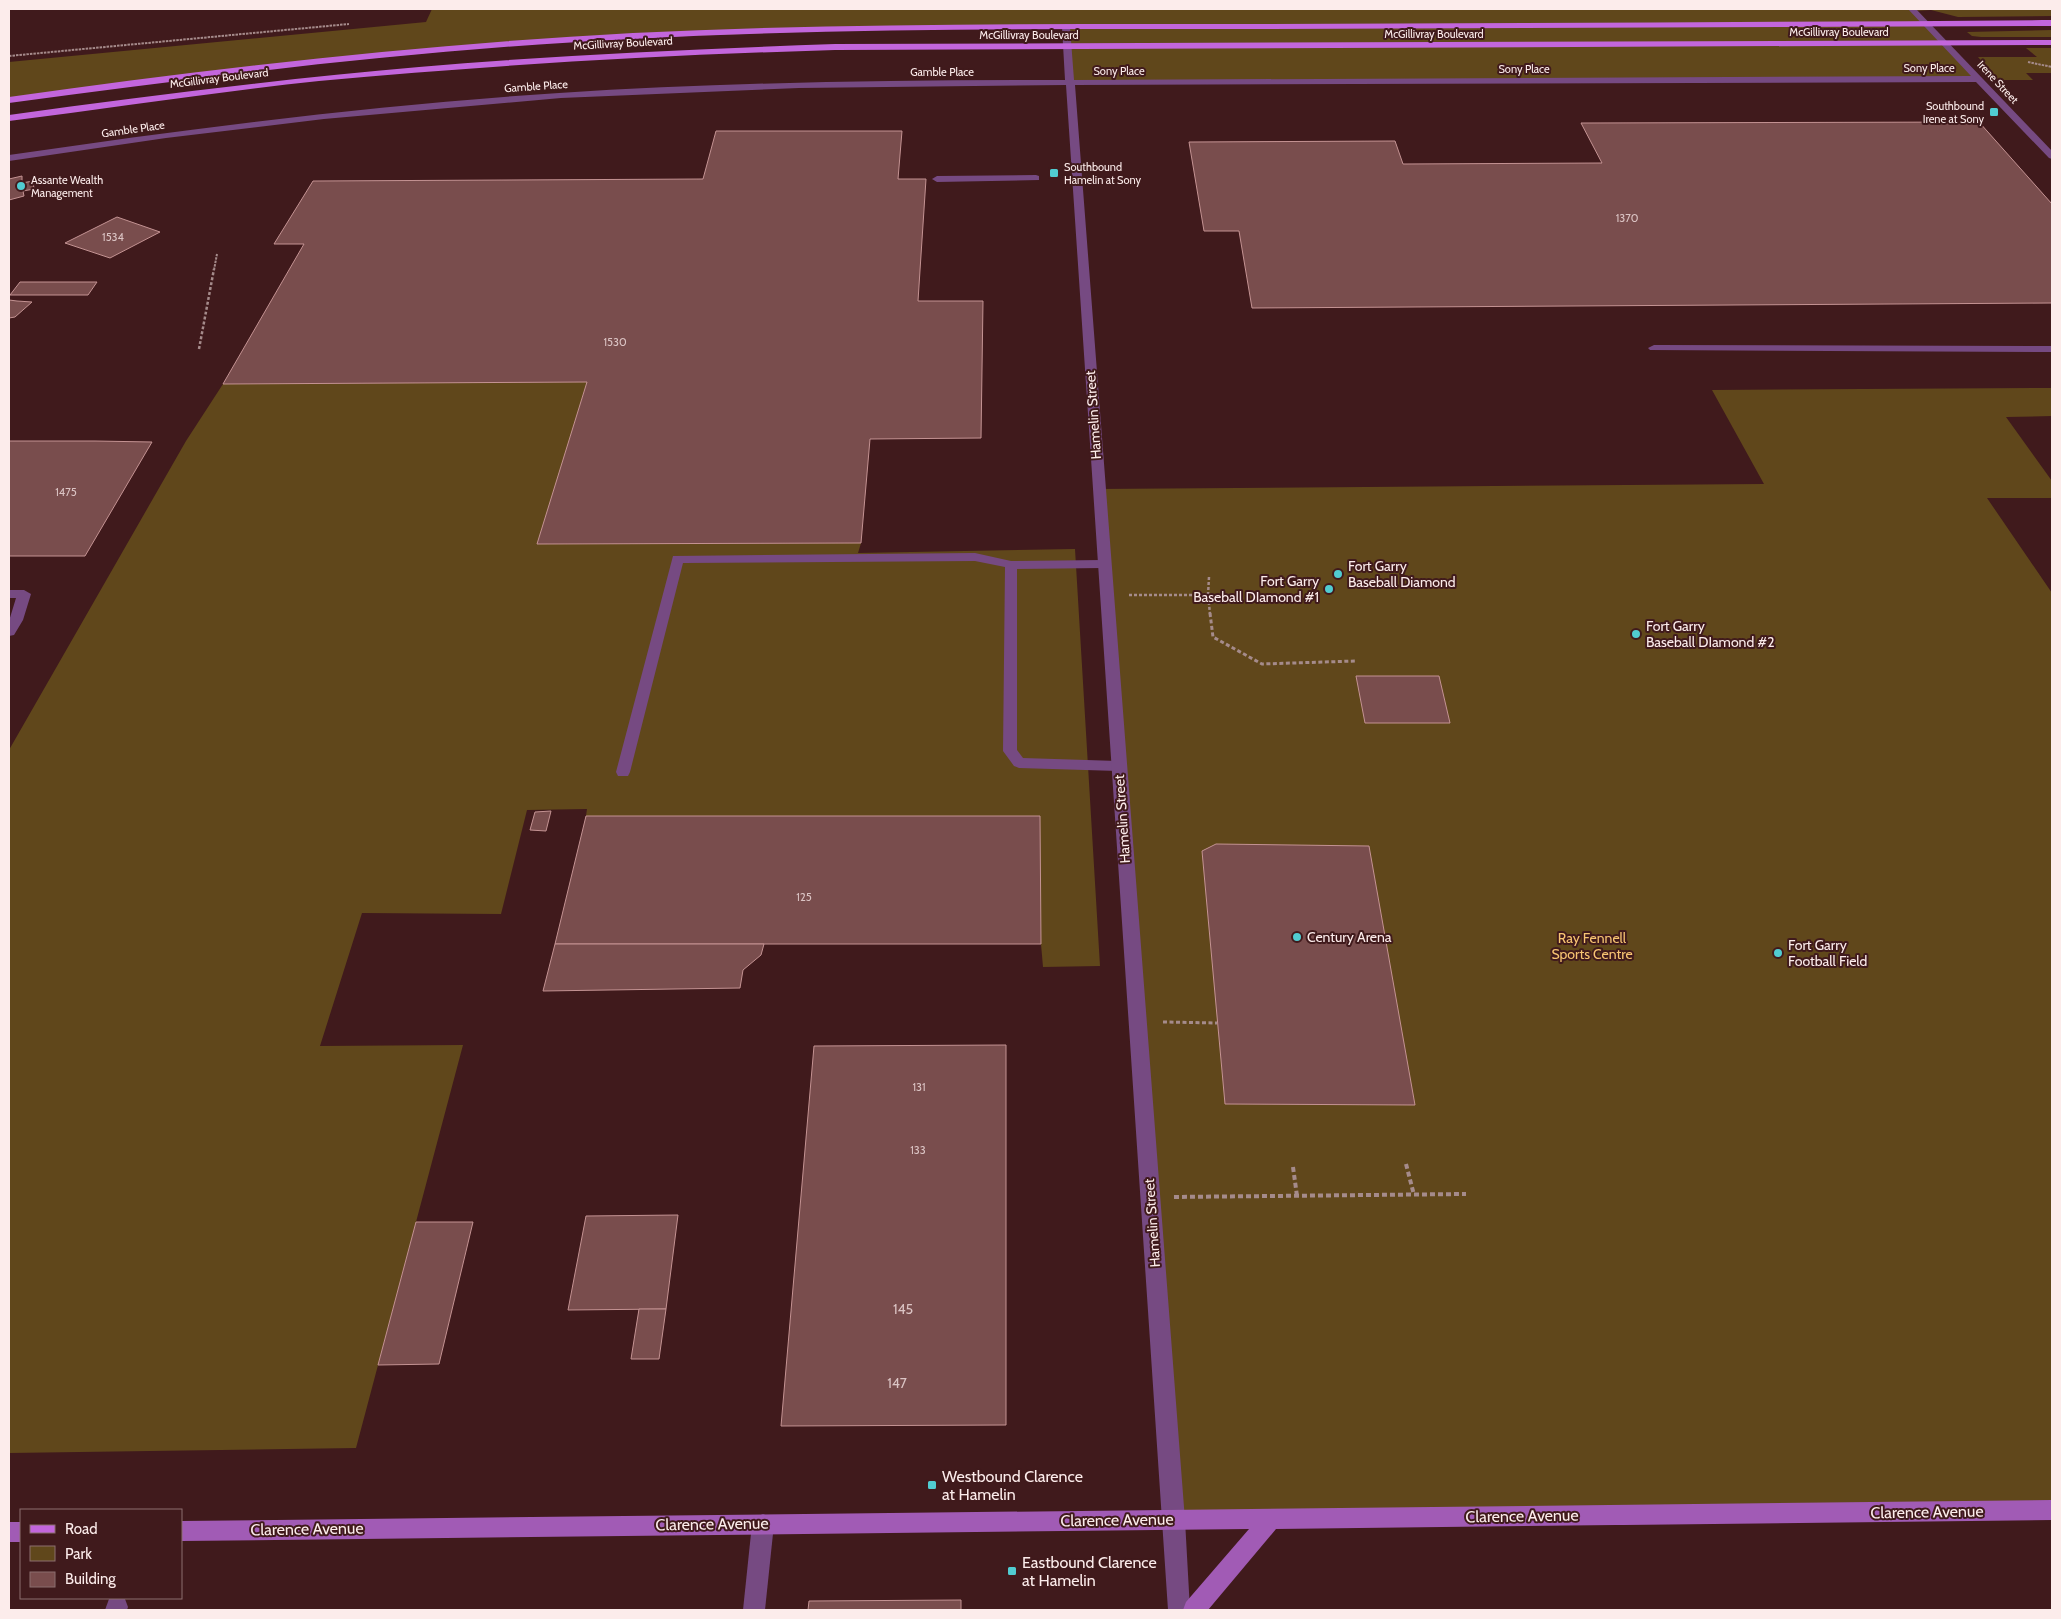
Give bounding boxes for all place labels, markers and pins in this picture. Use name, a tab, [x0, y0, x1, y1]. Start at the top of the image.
place label: Southbound Irene at Sony	[1923, 99, 1984, 126]
marker: Southbound Irene at Sony	[1988, 106, 2000, 118]
place label: Southbound Hamelin at Sony	[1064, 160, 1142, 187]
marker: Southbound Hamelin at Sony	[1048, 167, 1060, 179]
place label: Assante Wealth Management	[31, 173, 103, 200]
marker: Assante Wealth Management	[15, 180, 27, 192]
place label: Fort Garry Baseball Diamond	[1348, 557, 1456, 591]
marker: Fort Garry Baseball Diamond	[1332, 568, 1344, 580]
place label: Fort Garry Baseball DIamond #1	[1193, 572, 1319, 606]
marker: Fort Garry Baseball DIamond #1	[1323, 583, 1335, 595]
place label: Fort Garry Baseball DIamond #2	[1646, 617, 1775, 651]
marker: Fort Garry Baseball DIamond #2	[1630, 628, 1642, 640]
place label: Century Arena	[1307, 928, 1392, 946]
marker: Century Arena	[1291, 931, 1303, 943]
place label: Fort Garry Football Field	[1788, 936, 1867, 970]
marker: Fort Garry Football Field	[1772, 947, 1784, 959]
place label: Westbound Clarence at Hamelin	[942, 1467, 1083, 1504]
marker: Westbound Clarence at Hamelin	[926, 1479, 938, 1491]
place label: Eastbound Clarence at Hamelin	[1022, 1553, 1157, 1590]
marker: Eastbound Clarence at Hamelin	[1006, 1565, 1018, 1577]

